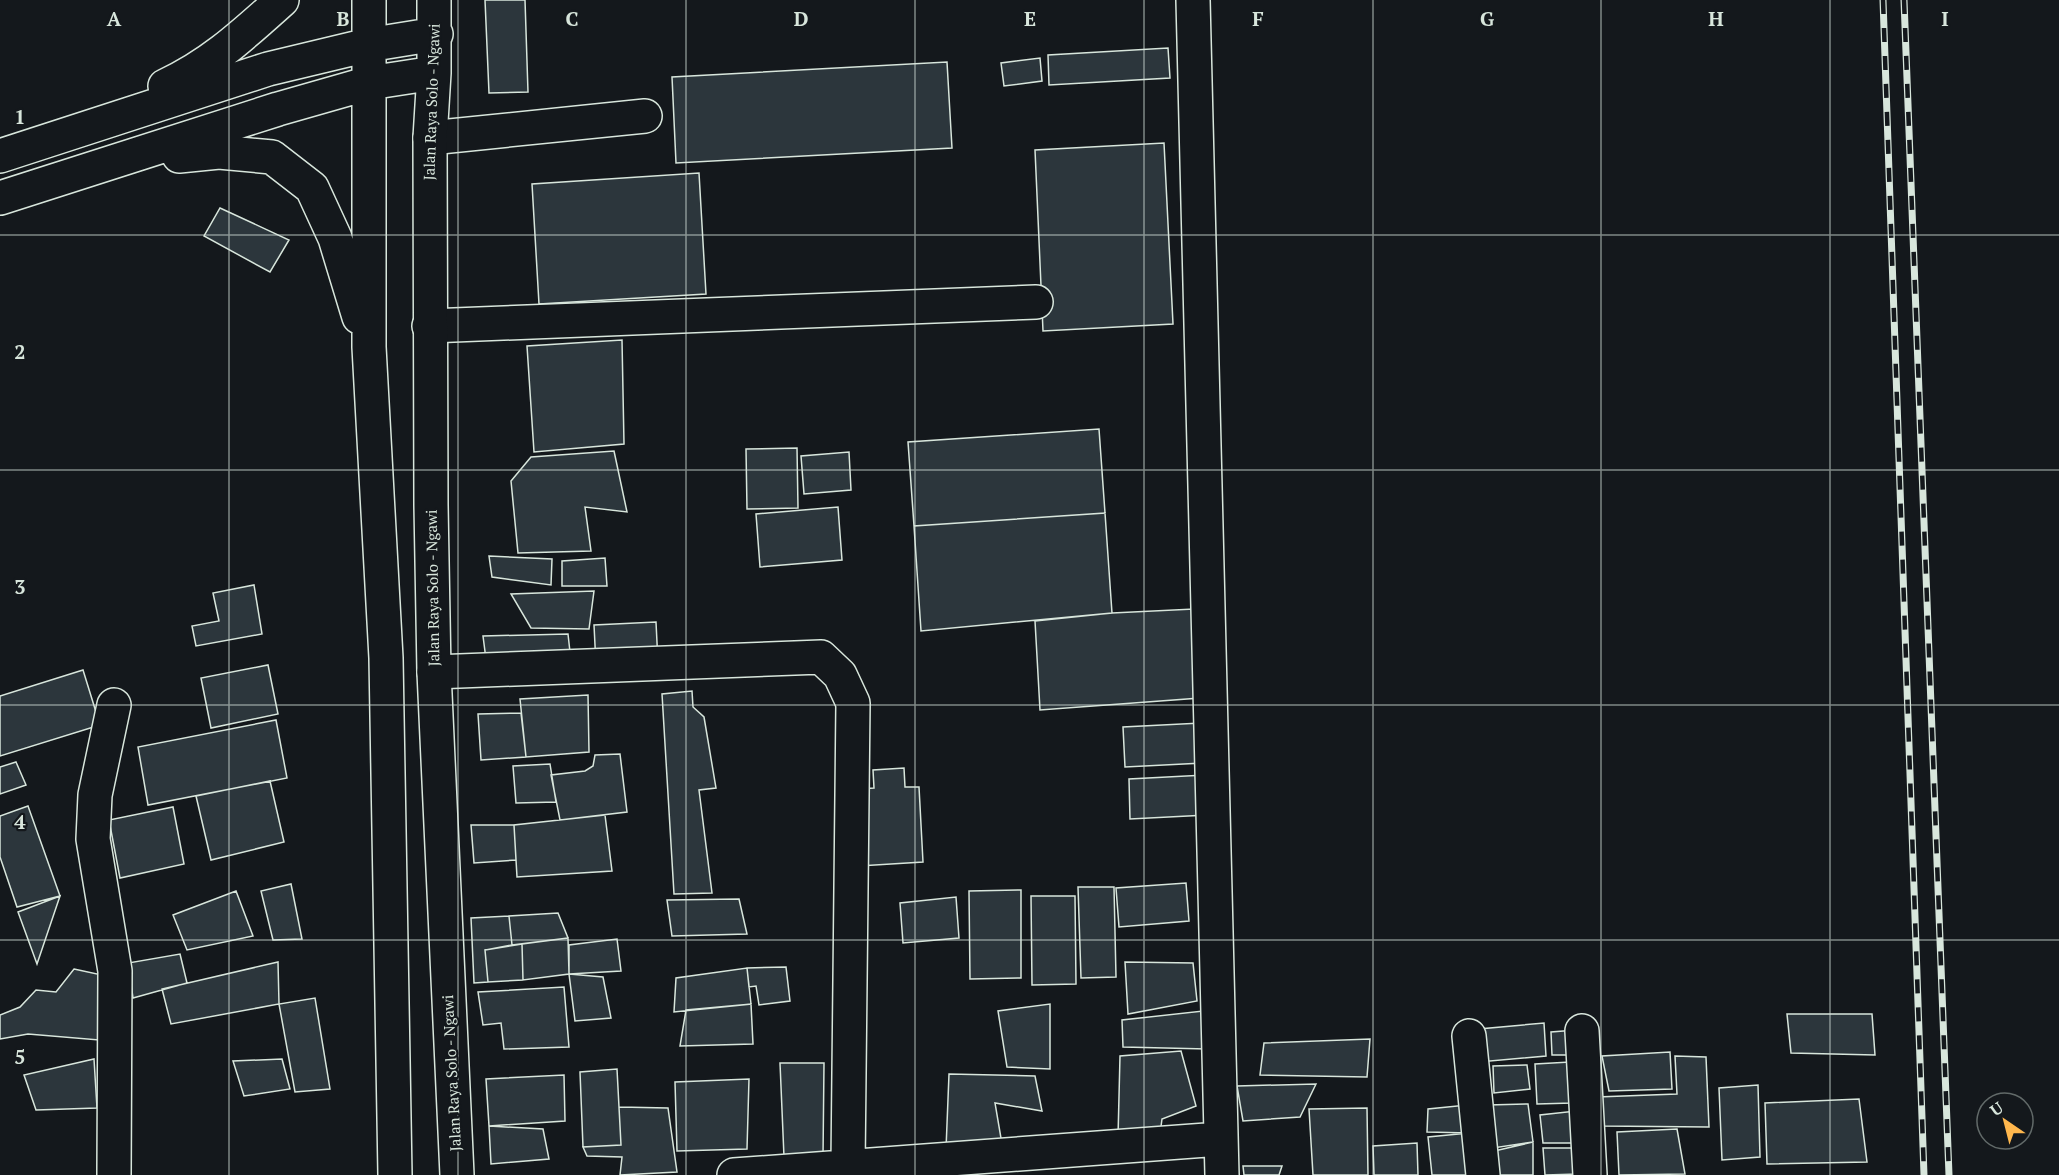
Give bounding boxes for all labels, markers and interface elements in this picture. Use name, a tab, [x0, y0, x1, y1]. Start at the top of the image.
text: A	[107, 5, 122, 32]
text: B	[337, 5, 350, 32]
text: C	[565, 5, 579, 32]
text: D	[794, 5, 808, 32]
text: E	[1024, 5, 1036, 32]
text: F	[1252, 5, 1264, 32]
text: G	[1480, 5, 1494, 32]
text: H	[1708, 5, 1724, 32]
text: I	[1941, 5, 1949, 32]
street label: Jalan Raya Solo - Ngawi	[418, 23, 444, 181]
text: 1	[14, 103, 26, 130]
text: 2	[14, 338, 26, 365]
street label: Jalan Raya Solo - Ngawi	[421, 509, 443, 667]
text: 3	[14, 573, 26, 600]
text: 4	[14, 808, 26, 835]
street label: Jalan Raya Solo - Ngawi	[437, 994, 465, 1152]
text: 5	[14, 1043, 26, 1070]
north arrow	[1975, 1091, 2035, 1151]
text: U	[1985, 1096, 2008, 1121]

